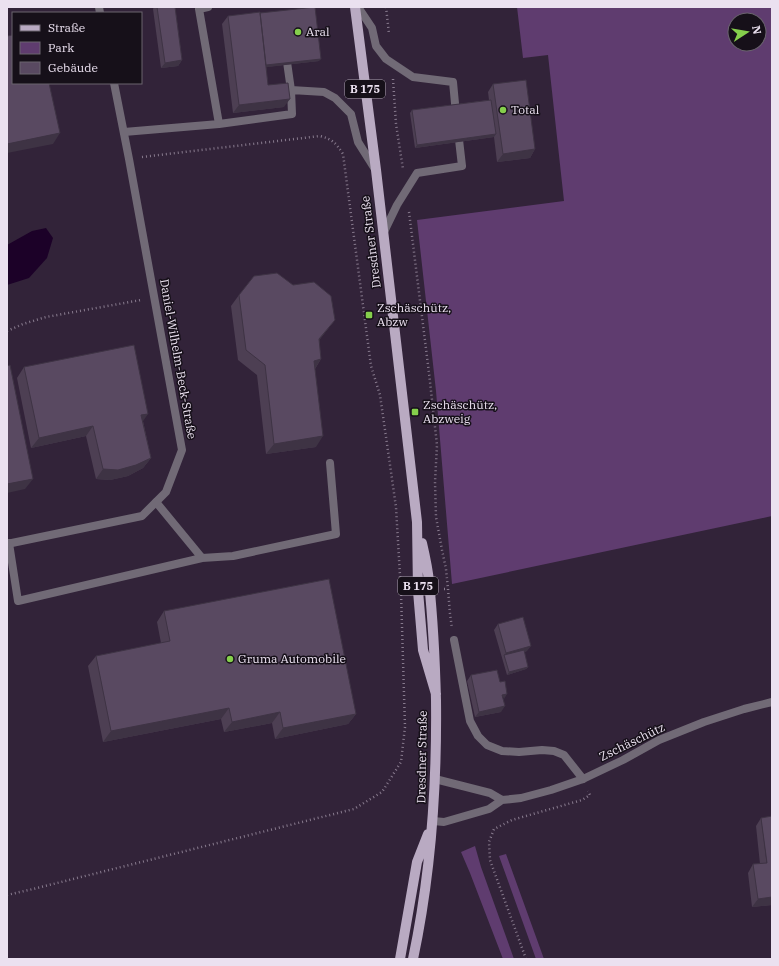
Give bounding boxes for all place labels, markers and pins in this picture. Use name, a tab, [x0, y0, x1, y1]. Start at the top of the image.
place label: Aral	[306, 24, 330, 39]
marker: Aral	[293, 27, 303, 37]
place label: Total	[511, 102, 540, 117]
marker: Total	[498, 105, 508, 115]
place label: Zschäschütz, Abzw	[377, 300, 451, 329]
marker: Zschäschütz, Abzw	[364, 310, 374, 320]
place label: Zschäschütz, Abzweig	[423, 397, 497, 426]
marker: Zschäschütz, Abzweig	[410, 407, 420, 417]
place label: Gruma Automobile	[238, 651, 346, 666]
marker: Gruma Automobile	[225, 654, 235, 664]

